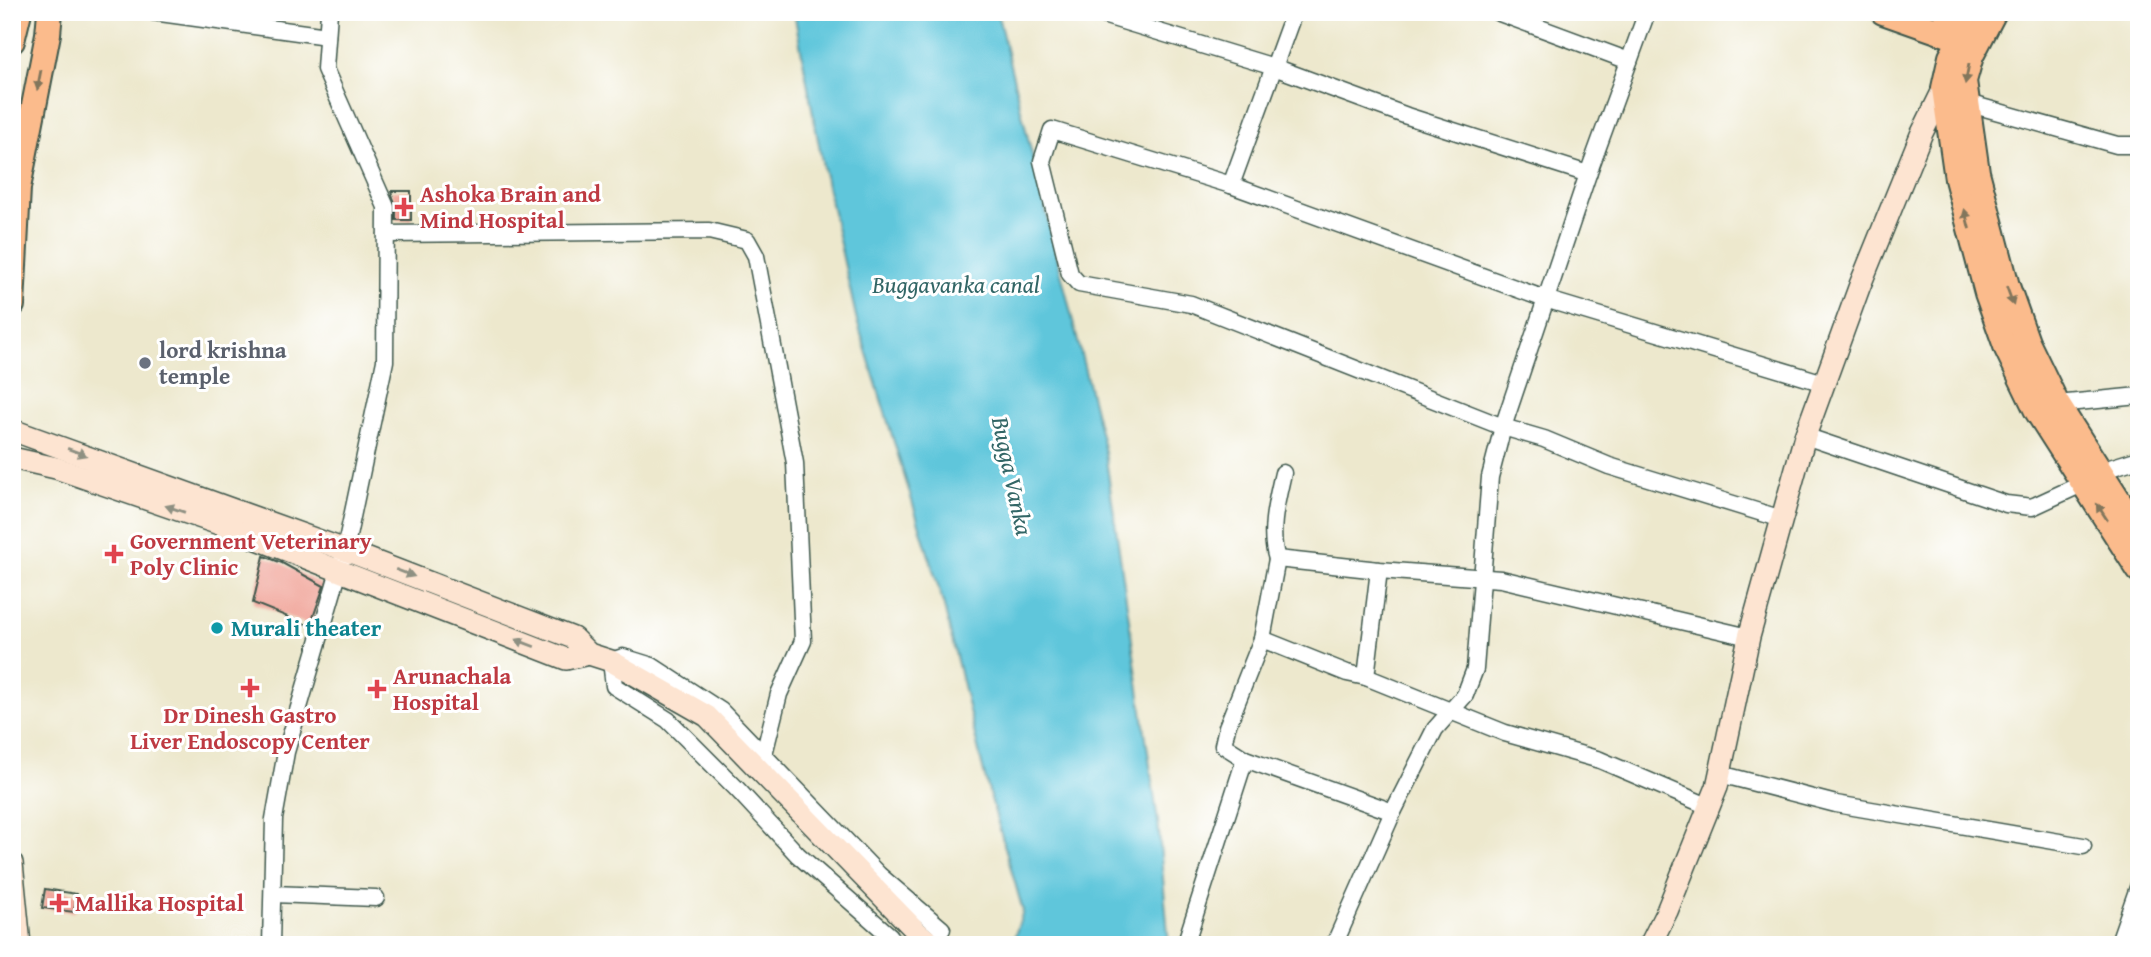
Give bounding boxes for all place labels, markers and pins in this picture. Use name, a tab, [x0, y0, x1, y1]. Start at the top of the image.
place label: Ashoka Brain and Mind Hospital	[420, 177, 602, 236]
marker: Ashoka Brain and Mind Hospital	[394, 197, 414, 217]
place label: lord krishna temple	[159, 333, 287, 392]
marker: lord krishna temple	[137, 355, 153, 371]
place label: Government Veterinary Poly Clinic	[130, 524, 372, 583]
marker: Government Veterinary Poly Clinic	[104, 544, 124, 564]
place label: Murali theater	[231, 611, 382, 644]
marker: Murali theater	[209, 620, 225, 636]
place label: Arunachala Hospital	[393, 659, 512, 718]
marker: Dr Dinesh Gastro Liver Endoscopy Center	[240, 678, 260, 698]
marker: Arunachala Hospital	[367, 679, 387, 699]
place label: Dr Dinesh Gastro Liver Endoscopy Center	[130, 698, 370, 757]
place label: Mallika Hospital	[75, 886, 244, 919]
marker: Mallika Hospital	[49, 893, 69, 913]

